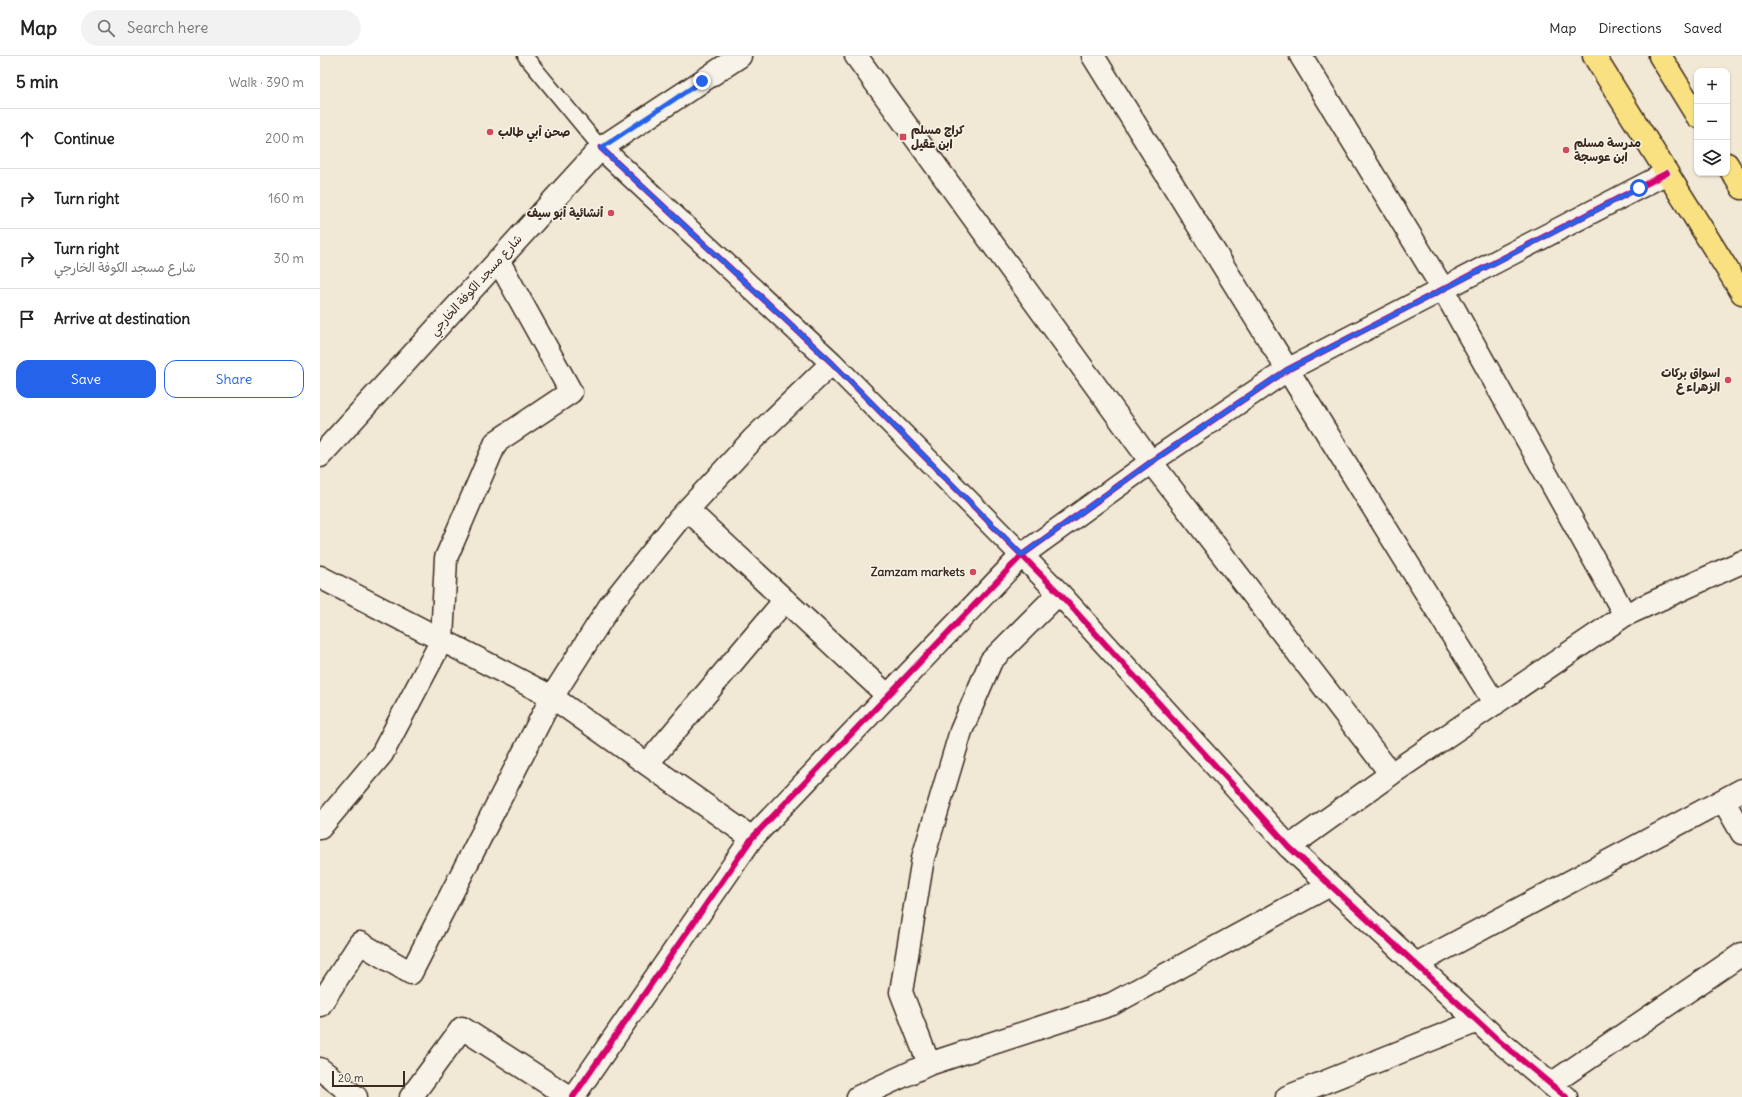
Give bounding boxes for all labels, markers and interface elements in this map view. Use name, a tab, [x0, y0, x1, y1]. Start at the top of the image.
search box	[81, 10, 361, 46]
text: Map	[20, 16, 57, 40]
icon: search	[95, 17, 117, 39]
text: Search here	[127, 18, 208, 37]
text: Map	[1549, 19, 1576, 37]
text: Directions	[1598, 19, 1662, 37]
text: Saved	[1684, 19, 1722, 37]
map controls	[1694, 68, 1730, 176]
button: +	[1694, 68, 1730, 104]
text: 5 min	[16, 71, 58, 93]
route end	[693, 72, 711, 90]
text: Walk · 390 m	[229, 74, 304, 91]
button: −	[1694, 104, 1730, 140]
place label: كراج مسلم ابن عقيل	[911, 122, 965, 151]
place label: صحن أبي طالب	[498, 124, 570, 143]
marker: صحن أبي طالب	[485, 127, 495, 137]
icon: ahead	[16, 128, 38, 150]
text: Continue	[54, 129, 115, 148]
text: 200 m	[265, 130, 304, 147]
marker: كراج مسلم ابن عقيل	[898, 132, 908, 142]
place label: مدرسة مسلم ابن عوسجة	[1574, 135, 1641, 165]
button: layers	[1694, 140, 1730, 176]
marker: مدرسة مسلم ابن عوسجة	[1561, 145, 1571, 155]
route start	[1630, 179, 1648, 197]
icon: right	[16, 188, 38, 210]
text: Turn right	[54, 189, 119, 208]
text: 160 m	[268, 190, 304, 207]
place label: أنشائية أبو سيف	[527, 205, 604, 221]
marker: أنشائية أبو سيف	[606, 208, 616, 218]
street label: شارع مسجد الكوفة الخارجي	[426, 231, 528, 341]
text: Turn right	[54, 239, 119, 258]
icon: right	[16, 248, 38, 270]
text: 30 m	[274, 250, 304, 267]
text: شارع مسجد الكوفة الخارجي	[54, 259, 196, 276]
icon: arrive	[16, 308, 38, 330]
text: Arrive at destination	[54, 309, 190, 328]
button: Save	[16, 360, 156, 398]
button: Share	[164, 360, 304, 398]
place label: اسواق بركات الزهراء ع	[1661, 365, 1720, 395]
marker: اسواق بركات الزهراء ع	[1723, 375, 1733, 385]
place label: Zamzam markets	[871, 564, 966, 579]
marker: Zamzam markets	[968, 567, 978, 577]
scale bar	[332, 1069, 405, 1088]
text: 20 m	[338, 1071, 364, 1085]

